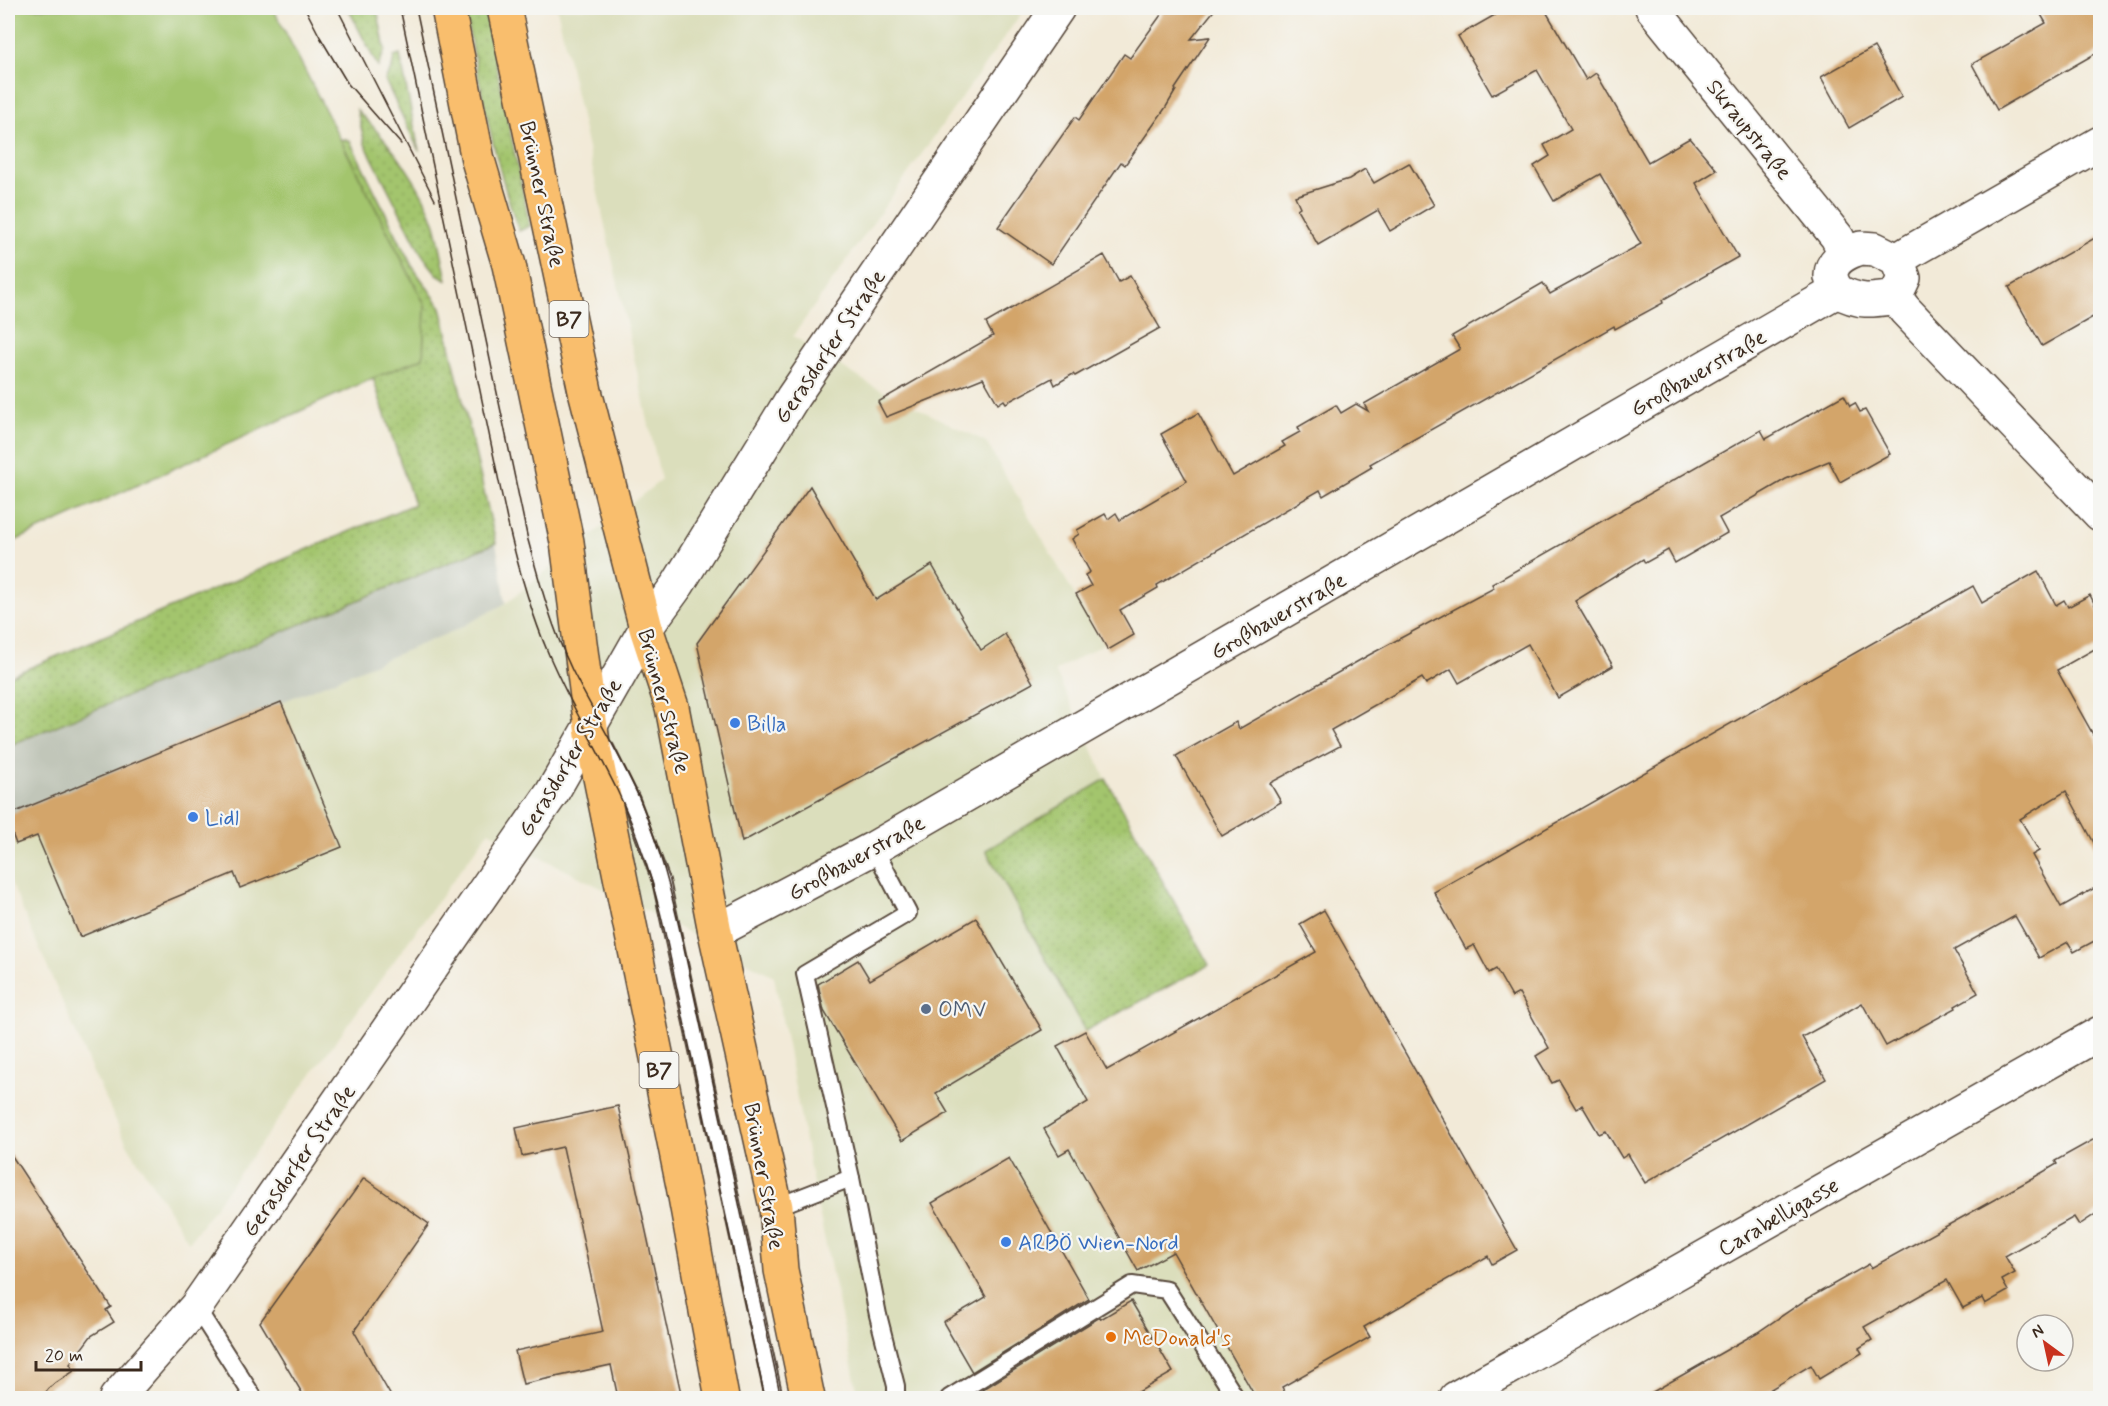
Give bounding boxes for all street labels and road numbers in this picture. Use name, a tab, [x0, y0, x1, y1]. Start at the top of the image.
street label: Skraupstraße	[1699, 74, 1798, 186]
street label: Brünner Straße	[512, 119, 570, 270]
street label: Gerasdorfer Straße	[769, 265, 893, 430]
road number: B7	[550, 301, 588, 337]
street label: Großbauerstraße	[1626, 323, 1772, 424]
street label: Großbauerstraße	[1206, 566, 1352, 667]
street label: Brünner Straße	[630, 626, 696, 777]
street label: Gerasdorfer Straße	[512, 674, 629, 842]
street label: Großbauerstraße	[784, 810, 930, 908]
road number: B7	[640, 1052, 678, 1088]
street label: Gerasdorfer Straße	[237, 1079, 363, 1243]
street label: Brünner Straße	[736, 1101, 790, 1252]
street label: Carabelligasse	[1714, 1172, 1845, 1264]

